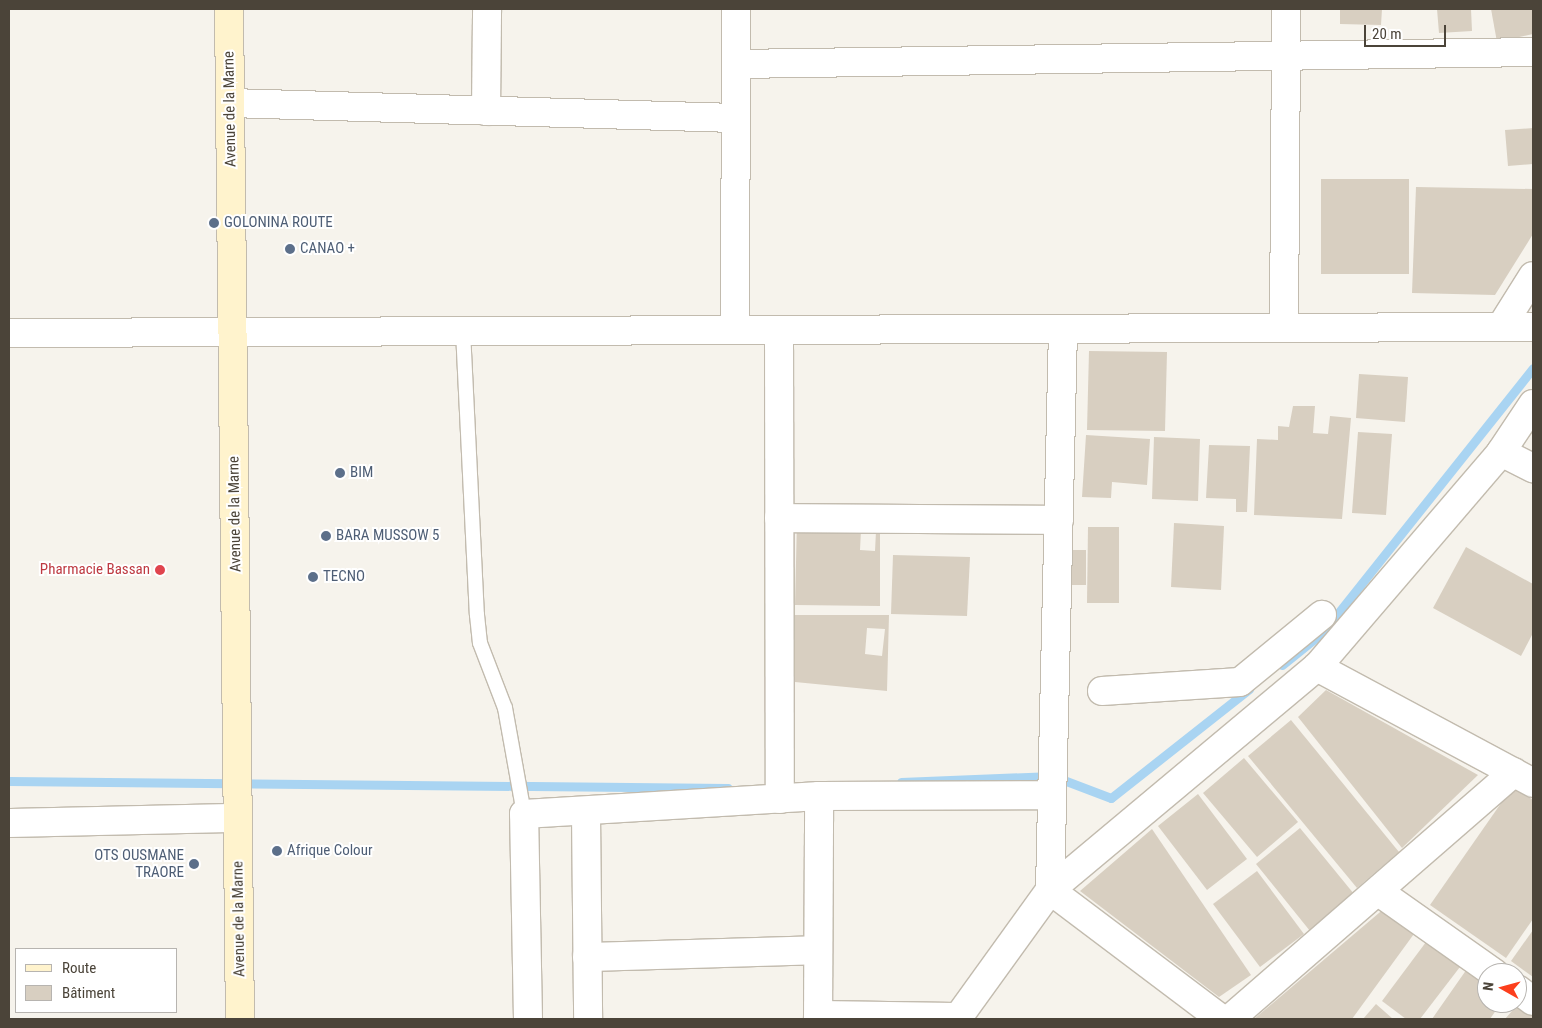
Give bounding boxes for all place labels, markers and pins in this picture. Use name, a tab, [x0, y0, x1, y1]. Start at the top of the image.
place label: GOLONINA ROUTE	[224, 214, 333, 232]
marker: GOLONINA ROUTE	[208, 217, 220, 229]
place label: CANAO +	[300, 240, 355, 258]
marker: CANAO +	[284, 243, 296, 255]
place label: BIM	[350, 464, 373, 482]
marker: BIM	[334, 467, 346, 479]
place label: BARA MUSSOW 5	[336, 527, 439, 545]
marker: BARA MUSSOW 5	[320, 530, 332, 542]
place label: Pharmacie Bassan	[40, 561, 150, 579]
marker: Pharmacie Bassan	[154, 564, 166, 576]
place label: TECNO	[323, 568, 365, 586]
marker: TECNO	[307, 571, 319, 583]
place label: Afrique Colour	[287, 842, 372, 860]
marker: Afrique Colour	[271, 845, 283, 857]
place label: OTS OUSMANE TRAORE	[94, 846, 184, 881]
marker: OTS OUSMANE TRAORE	[188, 858, 200, 870]

